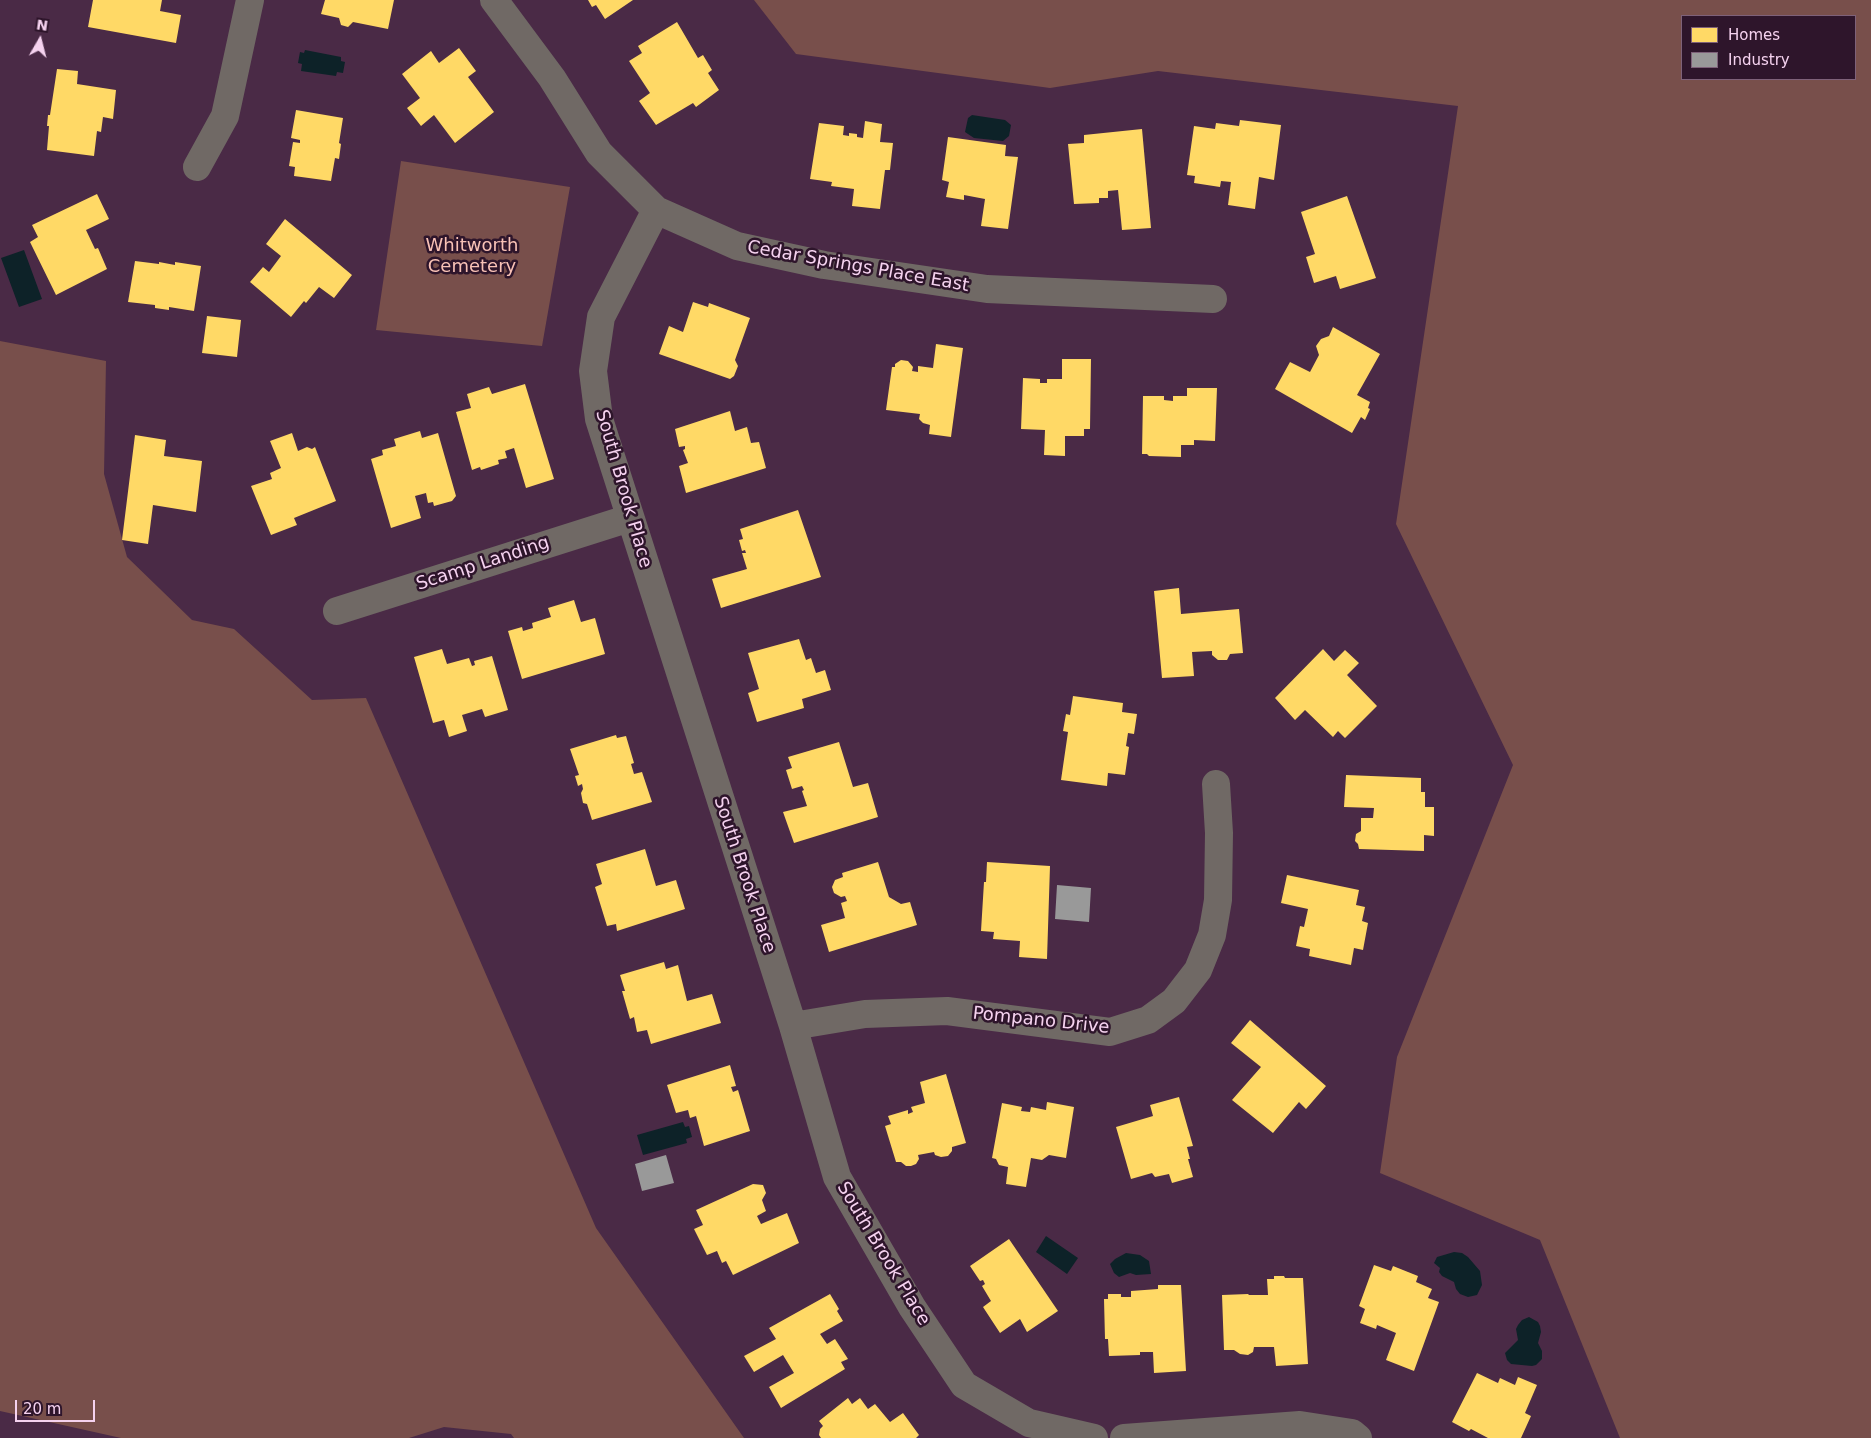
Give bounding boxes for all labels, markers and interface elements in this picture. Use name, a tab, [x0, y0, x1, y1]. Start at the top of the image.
north arrow	[15, 15, 65, 65]
legend	[1681, 15, 1856, 80]
text: N	[35, 16, 49, 34]
text: Homes	[1728, 26, 1780, 44]
text: Industry	[1728, 51, 1790, 69]
park label: Whitworth Cemetery	[426, 235, 518, 278]
street label: Cedar Springs Place East	[745, 237, 971, 297]
street label: South Brook Place	[590, 407, 656, 571]
street label: Scamp Landing	[414, 532, 552, 596]
street label: South Brook Place	[708, 794, 780, 956]
street label: Pompano Drive	[972, 1003, 1110, 1039]
street label: South Brook Place	[832, 1178, 934, 1330]
scale bar	[18, 1390, 98, 1422]
text: 20 m	[23, 1400, 61, 1418]

